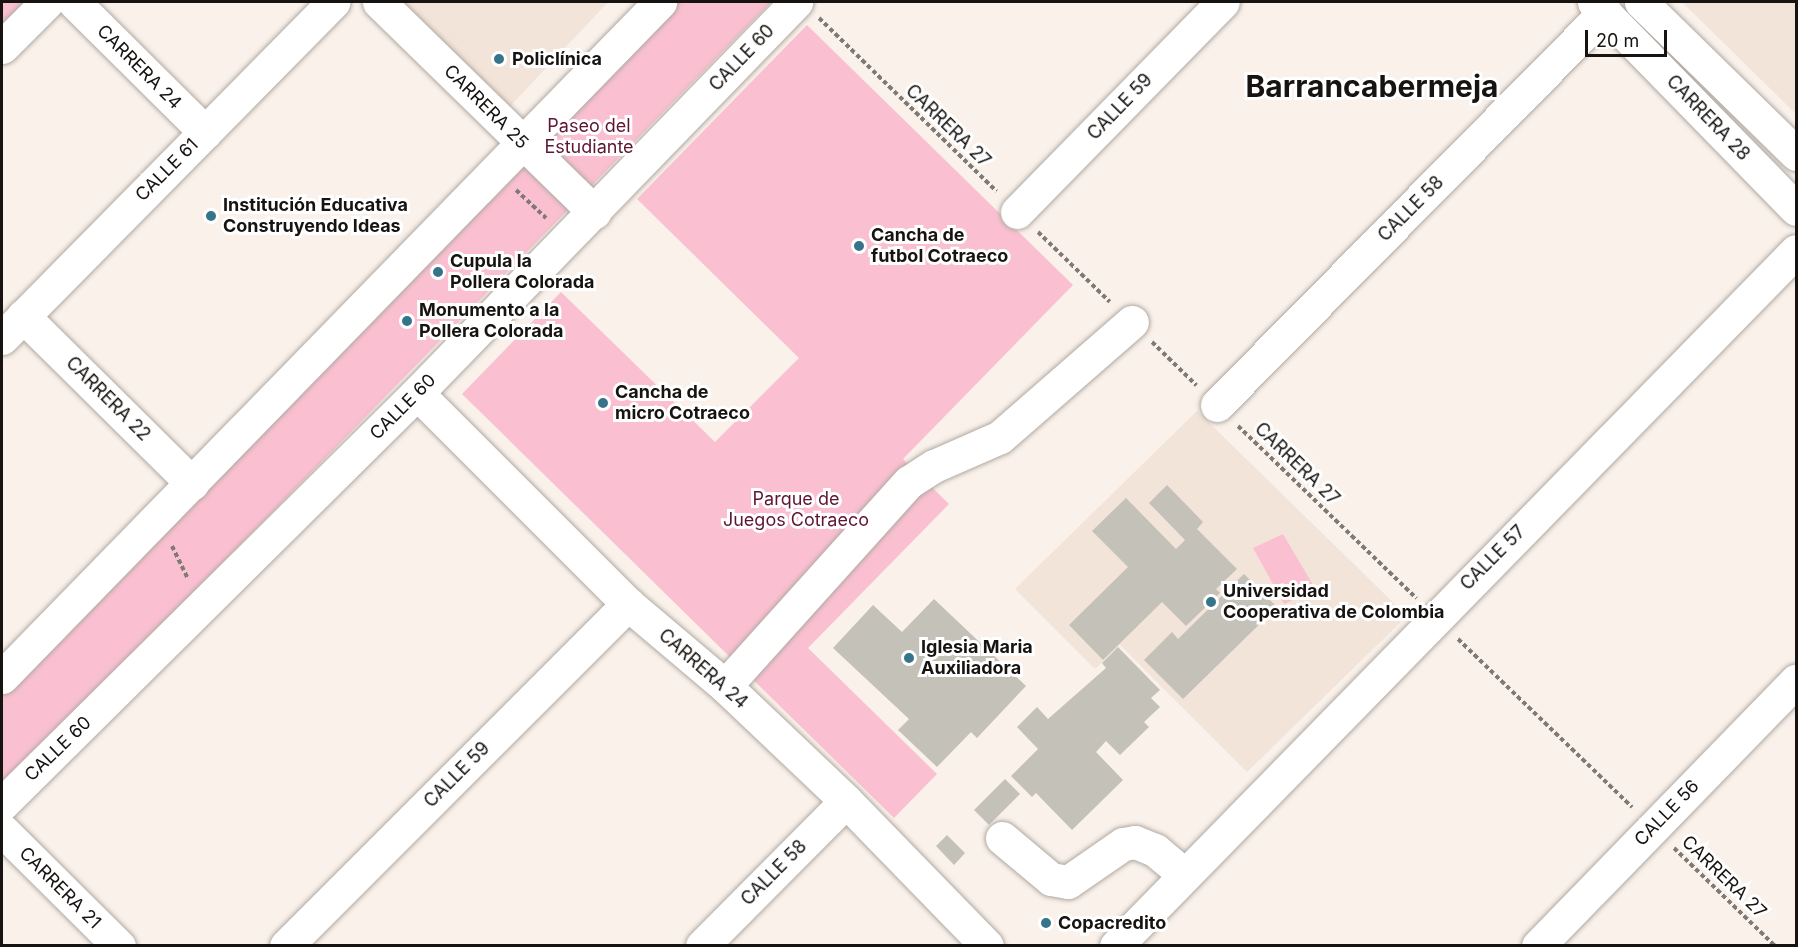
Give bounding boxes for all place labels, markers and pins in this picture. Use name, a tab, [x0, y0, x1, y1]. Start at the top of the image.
place label: Policlínica	[512, 48, 602, 70]
marker: Policlínica	[490, 50, 508, 68]
place label: Institución Educativa Construyendo Ideas	[223, 195, 408, 238]
marker: Institución Educativa Construyendo Ideas	[204, 209, 218, 223]
place label: Cancha de futbol Cotraeco	[871, 225, 1008, 268]
marker: Cancha de futbol Cotraeco	[852, 239, 866, 253]
place label: Cupula la Pollera Colorada	[450, 251, 594, 294]
marker: Cupula la Pollera Colorada	[431, 265, 445, 279]
place label: Monumento a la Pollera Colorada	[419, 300, 563, 342]
marker: Monumento a la Pollera Colorada	[400, 314, 414, 328]
place label: Cancha de micro Cotraeco	[615, 382, 750, 424]
marker: Cancha de micro Cotraeco	[596, 396, 610, 410]
place label: Universidad Cooperativa de Colombia	[1223, 581, 1445, 624]
marker: Universidad Cooperativa de Colombia	[1204, 595, 1218, 609]
place label: Iglesia Maria Auxiliadora	[921, 637, 1033, 680]
marker: Iglesia Maria Auxiliadora	[902, 651, 916, 665]
place label: Copacredito	[1058, 912, 1166, 934]
marker: Copacredito	[1039, 916, 1053, 930]

